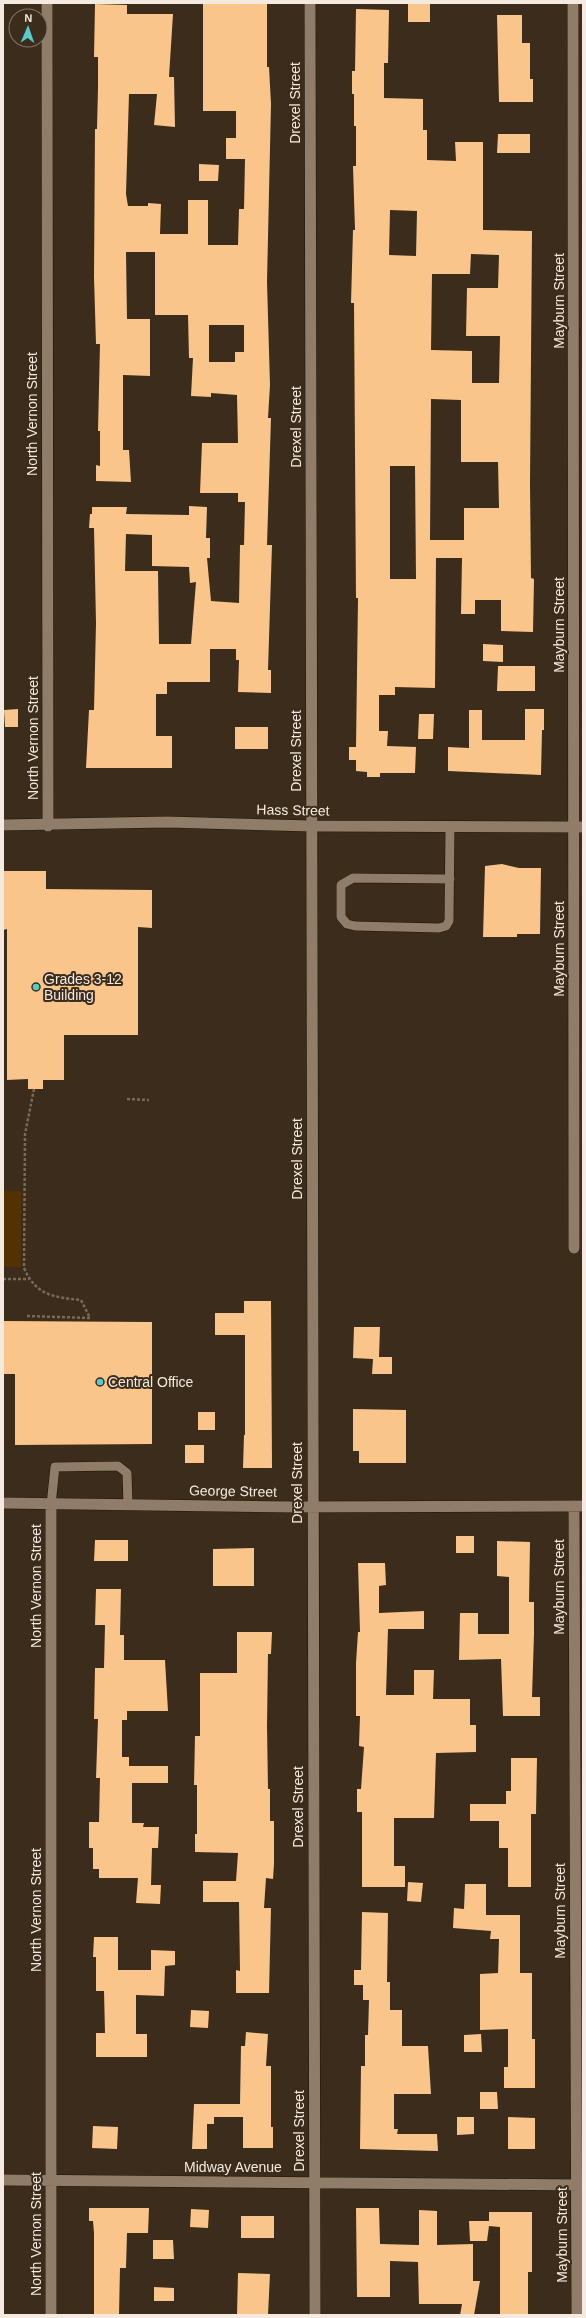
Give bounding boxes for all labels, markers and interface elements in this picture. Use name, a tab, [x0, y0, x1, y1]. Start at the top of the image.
north arrow	[8, 8, 48, 48]
text: N	[24, 12, 33, 24]
street label: Drexel Street	[287, 62, 303, 144]
street label: Mayburn Street	[551, 253, 567, 349]
street label: North Vernon Street	[24, 352, 40, 476]
street label: Drexel Street	[288, 386, 304, 468]
street label: Mayburn Street	[551, 577, 567, 673]
street label: North Vernon Street	[25, 676, 41, 800]
street label: Drexel Street	[288, 710, 304, 792]
street label: Hass Street	[256, 801, 330, 819]
street label: Mayburn Street	[551, 901, 567, 997]
place label: Grades 3-12 Building	[44, 971, 122, 1003]
marker: Grades 3-12 Building	[31, 982, 41, 992]
street label: Drexel Street	[289, 1118, 305, 1200]
place label: Central Office	[108, 1374, 194, 1390]
marker: Central Office	[95, 1377, 105, 1387]
street label: Drexel Street	[289, 1442, 305, 1524]
street label: George Street	[189, 1482, 277, 1500]
street label: North Vernon Street	[28, 1524, 44, 1648]
street label: Mayburn Street	[551, 1539, 567, 1635]
street label: Drexel Street	[290, 1766, 306, 1848]
street label: North Vernon Street	[28, 1848, 44, 1972]
street label: Mayburn Street	[552, 1863, 568, 1959]
street label: Drexel Street	[291, 2090, 307, 2172]
street label: Midway Avenue	[184, 2159, 282, 2175]
street label: North Vernon Street	[28, 2172, 44, 2296]
street label: Mayburn Street	[554, 2187, 570, 2283]

